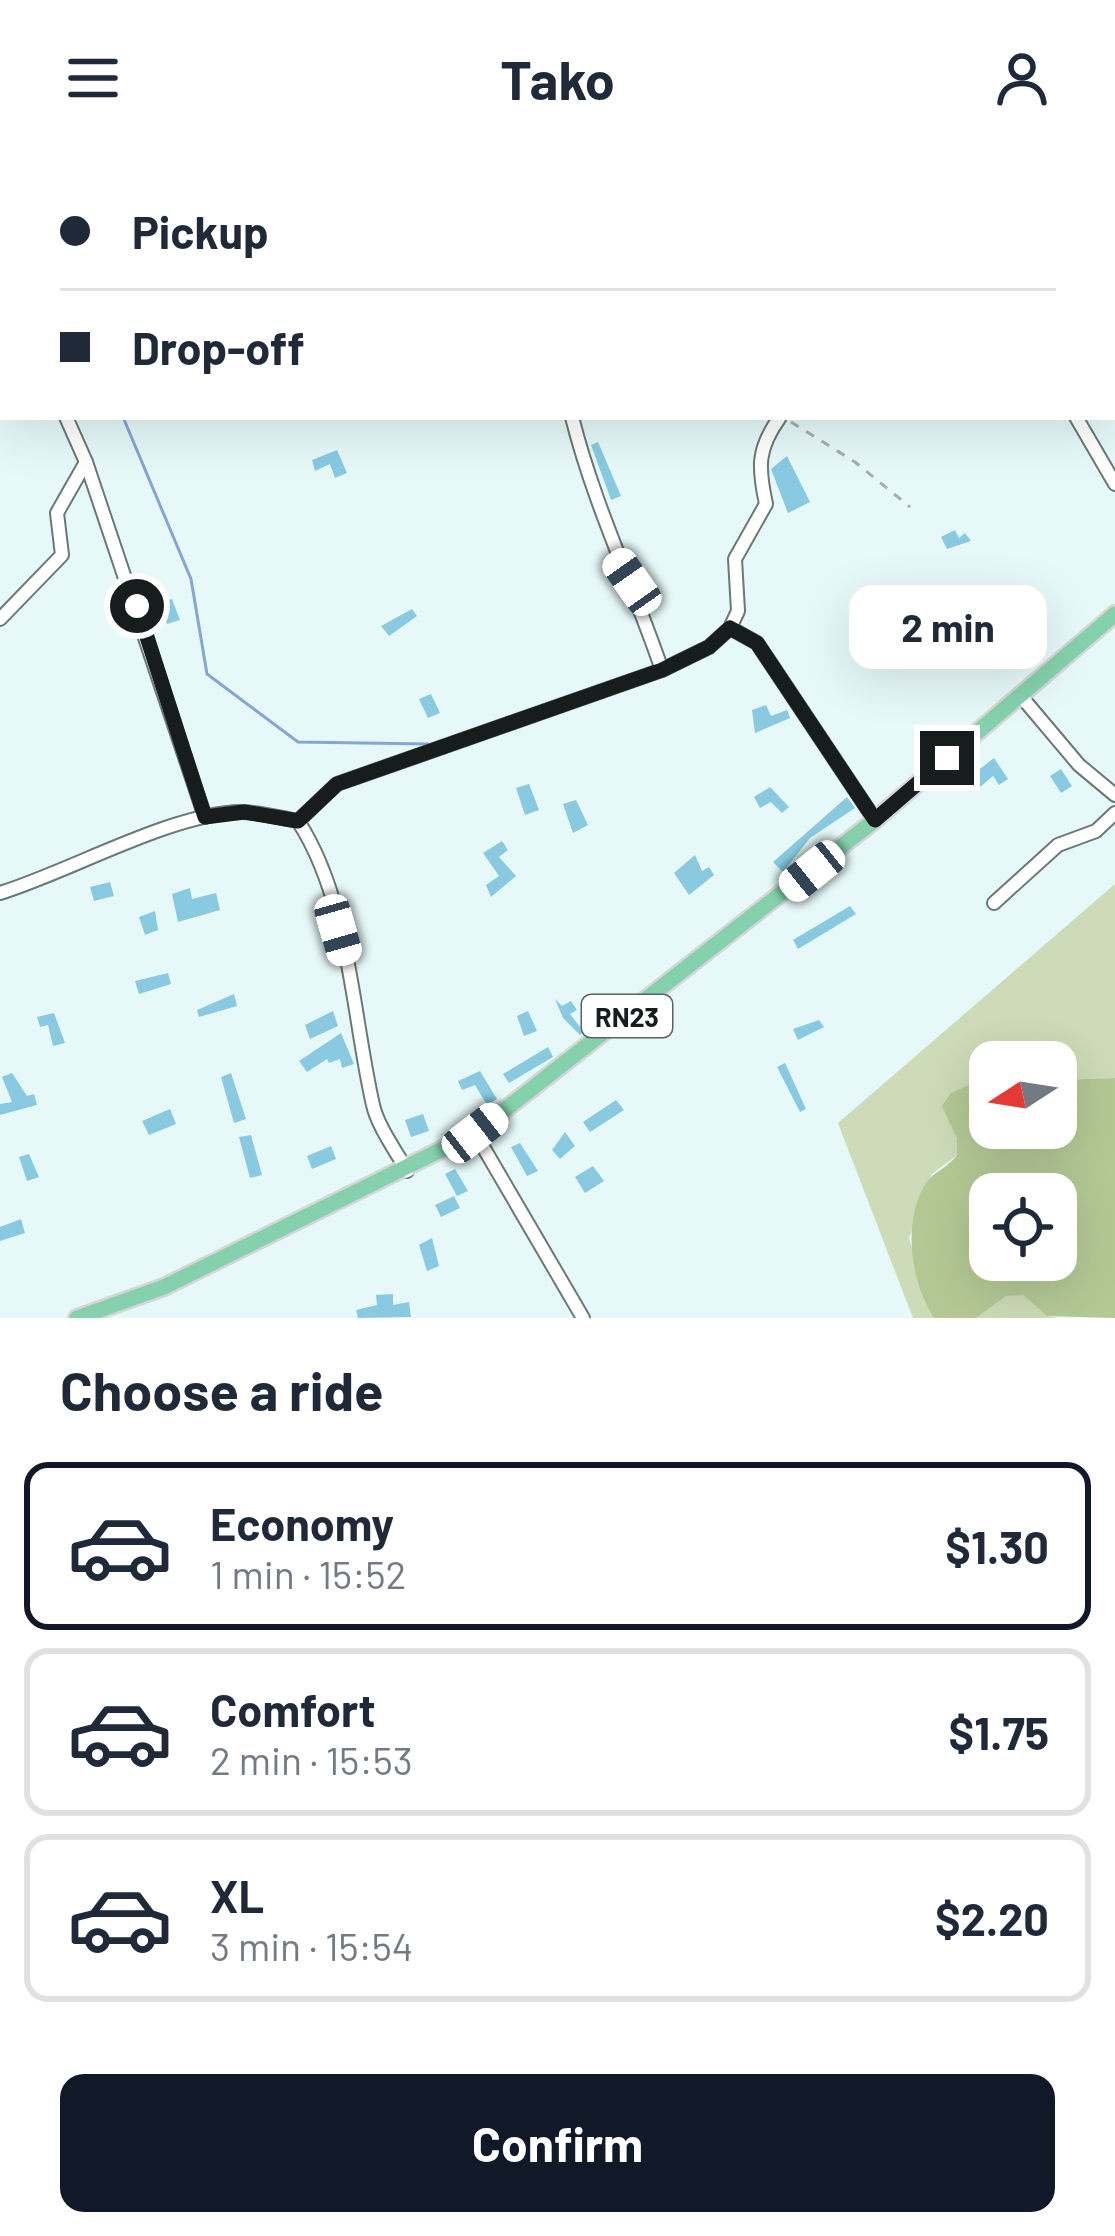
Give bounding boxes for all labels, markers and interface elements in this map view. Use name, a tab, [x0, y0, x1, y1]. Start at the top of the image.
icon: menu	[60, 45, 126, 111]
icon: person	[989, 45, 1055, 111]
text: Tako	[500, 46, 615, 111]
text: Pickup	[132, 204, 269, 258]
text: Drop-off	[132, 320, 305, 374]
car	[597, 542, 667, 622]
route start	[110, 579, 164, 633]
callout: 2 min	[848, 584, 1046, 668]
text: 2 min	[901, 603, 995, 650]
route end	[920, 731, 974, 785]
car	[773, 834, 851, 908]
car	[311, 890, 365, 970]
road number: RN23	[582, 995, 672, 1037]
north arrow	[969, 1041, 1077, 1149]
map controls	[969, 1041, 1077, 1281]
car	[436, 1097, 514, 1169]
button: locate	[969, 1173, 1077, 1281]
text: Choose a ride	[60, 1357, 384, 1422]
icon: car	[66, 1492, 174, 1600]
text: Economy	[210, 1496, 394, 1550]
text: $1.30	[945, 1519, 1049, 1573]
text: 1 min · 15:52	[210, 1550, 406, 1597]
icon: car	[66, 1678, 174, 1786]
text: Comfort	[210, 1682, 376, 1736]
text: $1.75	[949, 1705, 1049, 1759]
text: 2 min · 15:53	[210, 1736, 413, 1783]
icon: car	[66, 1864, 174, 1972]
text: XL	[210, 1868, 264, 1922]
text: $2.20	[935, 1891, 1049, 1945]
text: 3 min · 15:54	[210, 1922, 413, 1969]
button: Confirm	[60, 2074, 1055, 2212]

